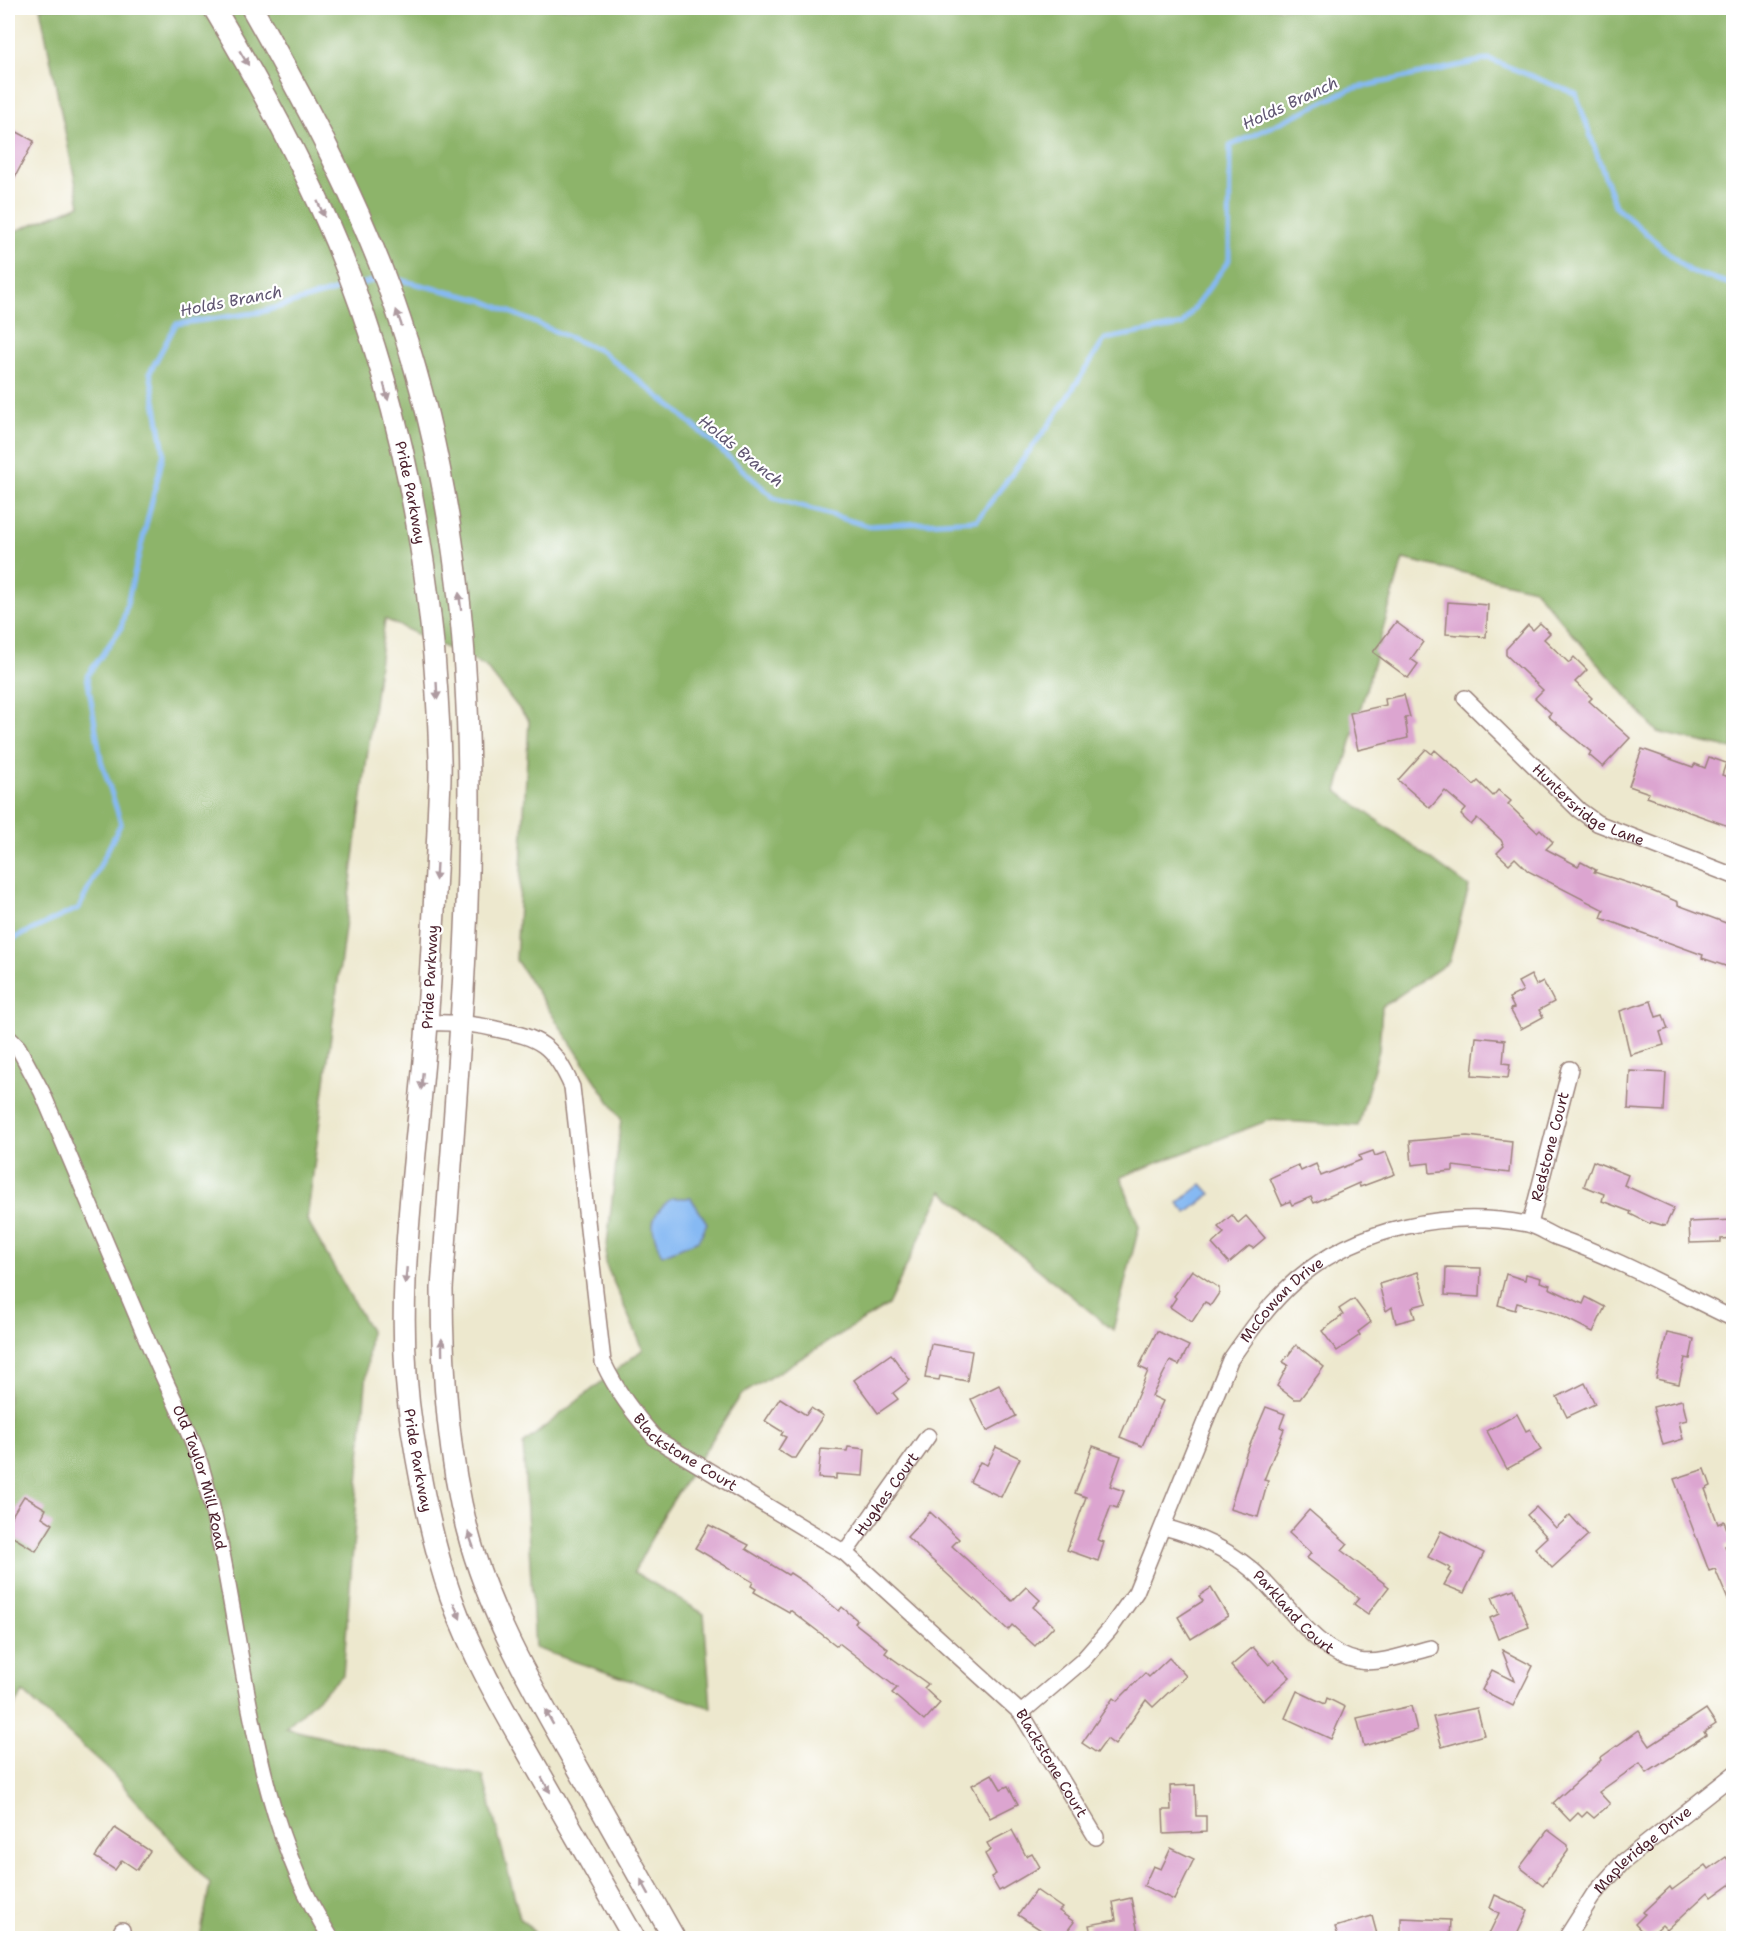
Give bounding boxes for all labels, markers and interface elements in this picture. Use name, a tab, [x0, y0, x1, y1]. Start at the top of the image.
one-way arrow	[239, 50, 249, 67]
water label: Holds Branch	[1239, 72, 1341, 134]
one-way arrow	[316, 200, 325, 217]
water label: Holds Branch	[178, 281, 284, 321]
one-way arrow	[394, 309, 403, 327]
one-way arrow	[381, 383, 391, 401]
water label: Holds Branch	[694, 410, 788, 492]
street label: Pride Parkway	[390, 439, 430, 546]
one-way arrow	[455, 591, 464, 610]
one-way arrow	[432, 682, 441, 701]
street label: Huntersridge Lane	[1528, 759, 1647, 850]
one-way arrow	[431, 862, 440, 881]
street label: Pride Parkway	[417, 924, 443, 1030]
one-way arrow	[418, 1072, 427, 1091]
street label: Redstone Court	[1526, 1090, 1574, 1204]
street label: McCowan Drive	[1235, 1253, 1327, 1347]
one-way arrow	[401, 1266, 411, 1285]
one-way arrow	[438, 1337, 447, 1356]
street label: Old Taylor Mill Road	[168, 1402, 231, 1552]
street label: Pride Parkway	[399, 1407, 437, 1514]
street label: Blackstone Court	[629, 1409, 741, 1496]
street label: Hughes Court	[850, 1448, 923, 1540]
one-way arrow	[465, 1530, 475, 1548]
street label: Parkland Court	[1249, 1566, 1338, 1659]
one-way arrow	[452, 1603, 462, 1621]
street label: Blackstone Court	[1011, 1705, 1092, 1821]
one-way arrow	[545, 1709, 555, 1726]
one-way arrow	[541, 1776, 551, 1793]
street label: Mapleridge Drive	[1589, 1801, 1696, 1898]
one-way arrow	[640, 1879, 650, 1896]

